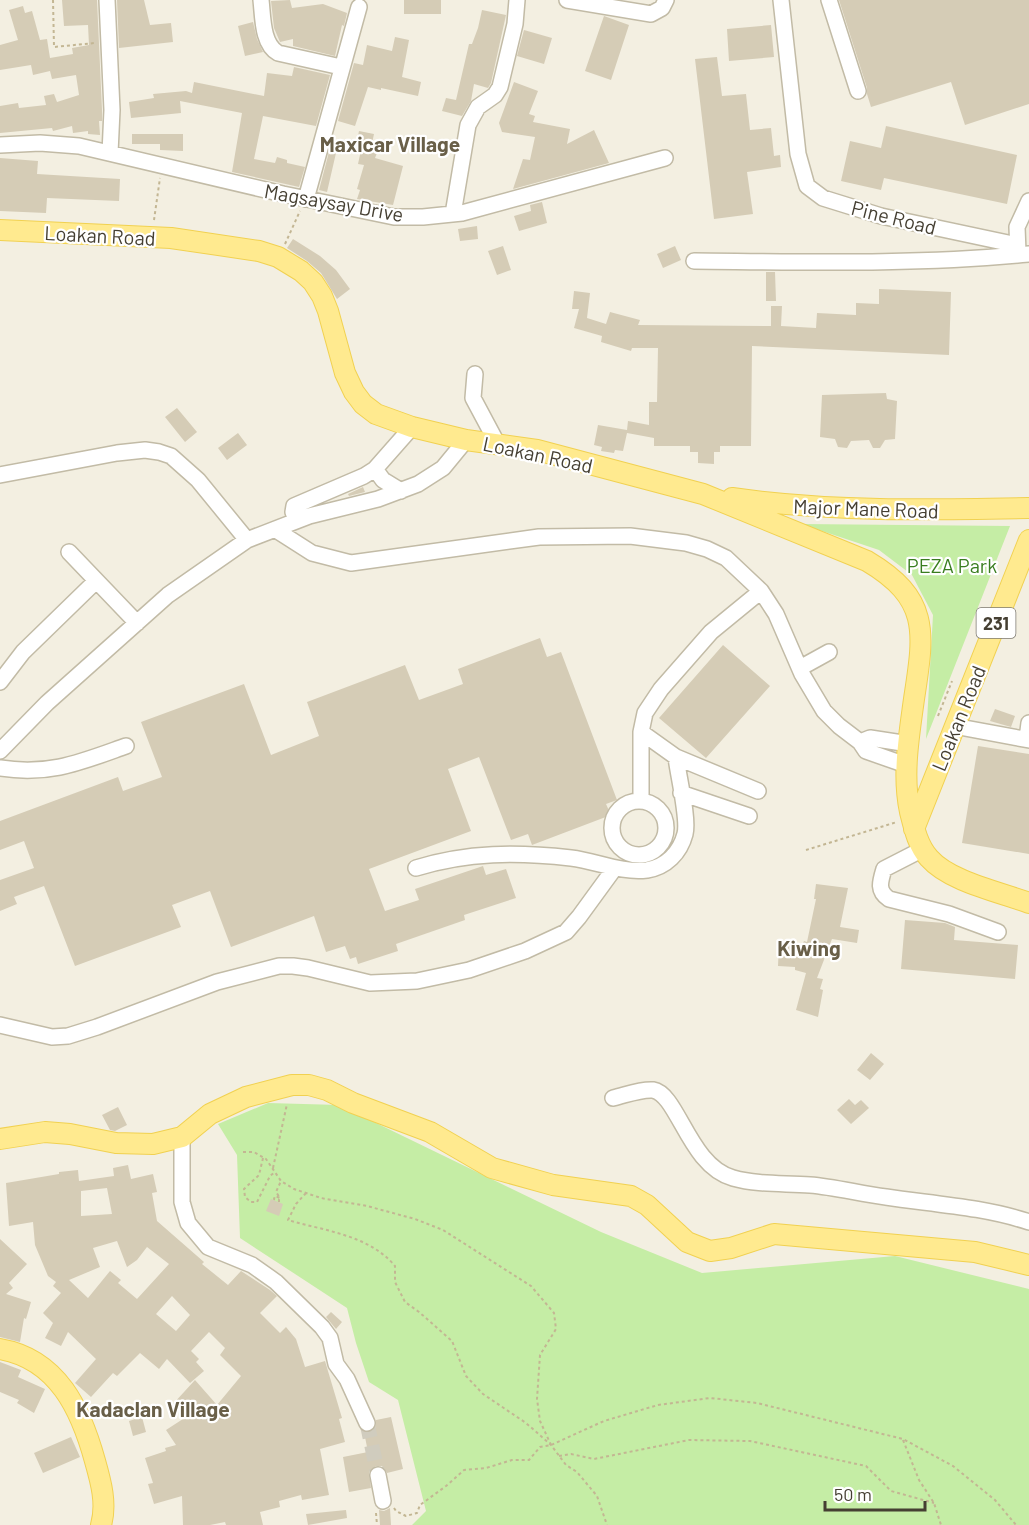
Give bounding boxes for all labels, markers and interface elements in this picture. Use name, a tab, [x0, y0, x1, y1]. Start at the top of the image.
district label: Maxicar Village	[320, 131, 460, 156]
street label: Magsaysay Drive	[263, 178, 405, 226]
street label: Pine Road	[849, 195, 939, 239]
street label: Loakan Road	[44, 220, 156, 250]
street label: Loakan Road	[481, 431, 595, 477]
street label: Major Mane Road	[793, 493, 939, 523]
park label: PEZA Park	[907, 553, 997, 577]
road number: 231	[976, 608, 1016, 638]
street label: Loakan Road	[926, 662, 990, 774]
district label: Kiwing	[777, 935, 841, 960]
district label: Kadaclan Village	[76, 1396, 230, 1421]
scale bar	[825, 1474, 926, 1512]
text: 50 m	[834, 1483, 872, 1505]

